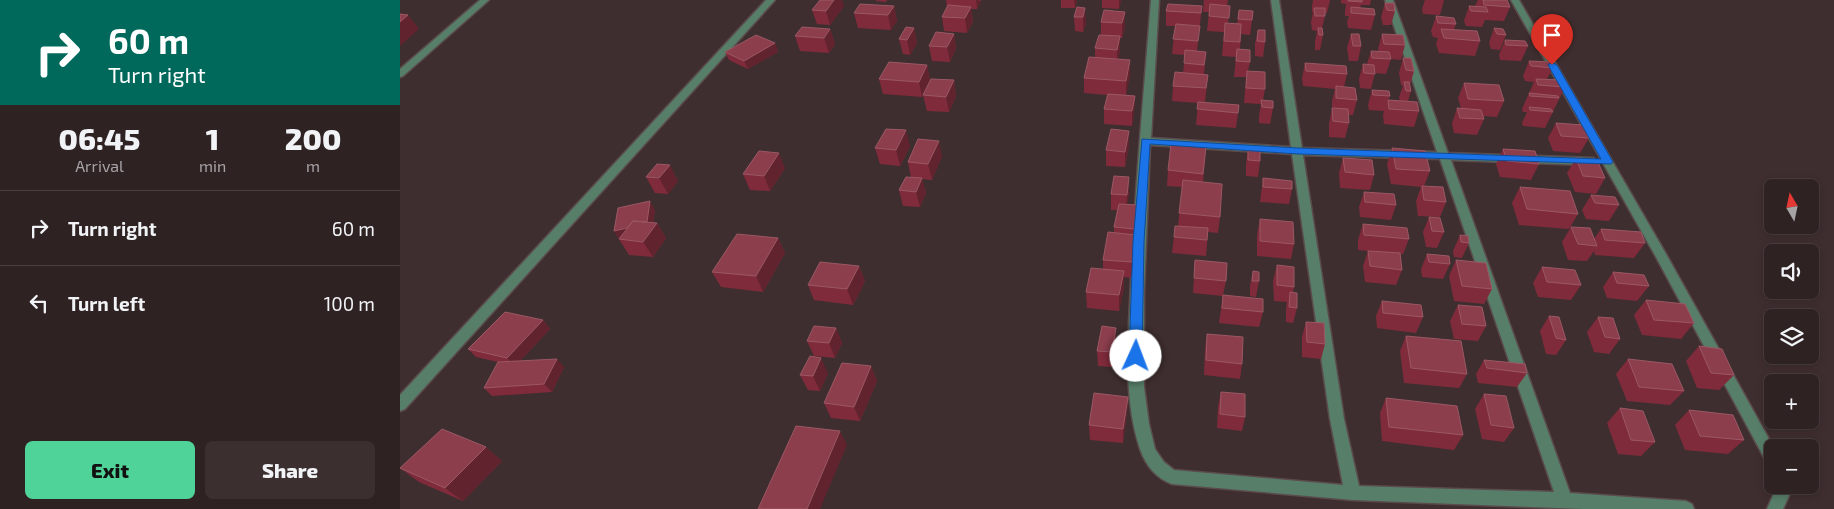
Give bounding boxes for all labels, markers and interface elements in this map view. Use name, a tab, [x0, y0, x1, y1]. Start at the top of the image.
pin	[1531, 14, 1573, 65]
text: 60 m	[108, 19, 189, 61]
icon: right	[25, 20, 90, 85]
icon: arrive	[1538, 21, 1566, 49]
text: Turn right	[108, 61, 206, 87]
text: 06:45	[59, 120, 140, 156]
text: 1	[206, 120, 219, 156]
text: 200	[285, 120, 341, 156]
text: Arrival	[75, 156, 124, 175]
text: min	[199, 156, 226, 175]
text: m	[306, 156, 320, 175]
north arrow	[1764, 179, 1819, 234]
map controls	[1764, 179, 1819, 494]
icon: right	[25, 214, 53, 242]
text: Turn right	[68, 217, 156, 240]
text: 60 m	[332, 217, 375, 240]
button: sound	[1764, 244, 1819, 299]
icon: left	[25, 289, 53, 317]
text: Turn left	[68, 292, 145, 315]
text: 100 m	[324, 292, 375, 315]
button: layers	[1764, 309, 1819, 364]
position arrow	[1109, 329, 1161, 381]
button: +	[1764, 374, 1819, 429]
button: −	[1764, 439, 1819, 494]
button: Exit	[25, 441, 195, 499]
button: Share	[205, 441, 375, 499]

